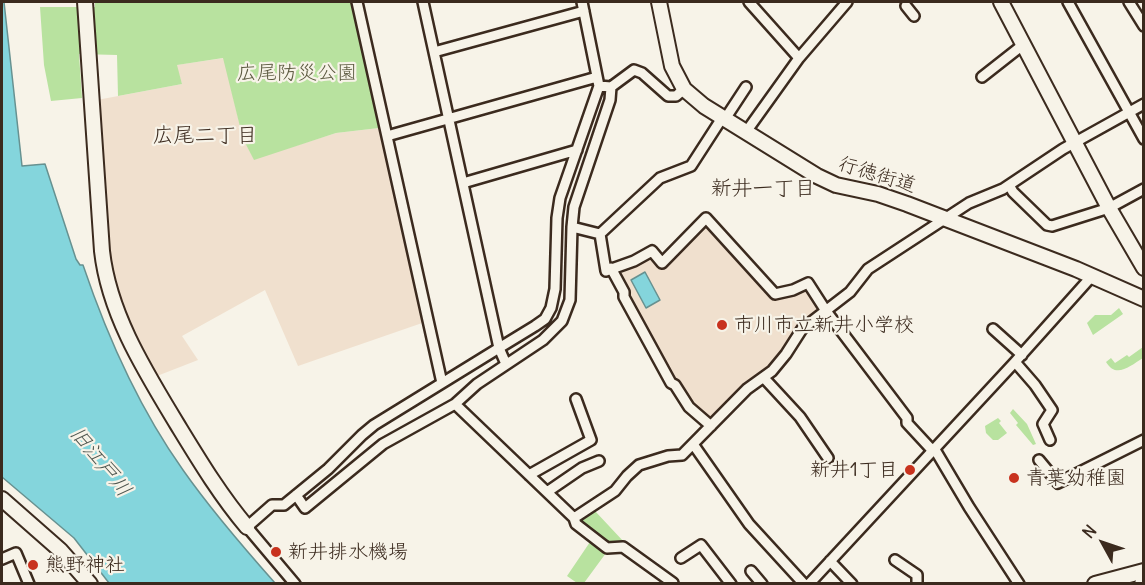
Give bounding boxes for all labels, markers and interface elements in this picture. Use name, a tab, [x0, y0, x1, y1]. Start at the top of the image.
park label: 広尾防災公園	[237, 61, 357, 85]
district label: 広尾二丁目	[153, 123, 257, 149]
street label: 行徳街道	[835, 152, 919, 198]
district label: 新井一丁目	[711, 176, 815, 202]
place label: 市川市立新井小学校	[734, 313, 914, 337]
marker: 市川市立新井小学校	[715, 318, 729, 332]
water label: 旧江戸川	[64, 421, 136, 503]
place label: 新井1丁目	[810, 458, 898, 482]
marker: 新井1丁目	[903, 463, 917, 477]
place label: 青葉幼稚園	[1026, 466, 1126, 490]
marker: 青葉幼稚園	[1007, 471, 1021, 485]
north arrow	[1073, 513, 1133, 573]
text: N	[1078, 521, 1100, 542]
place label: 新井排水機場	[288, 540, 408, 564]
marker: 新井排水機場	[269, 545, 283, 559]
place label: 熊野神社	[45, 553, 125, 577]
marker: 熊野神社	[26, 558, 40, 572]

